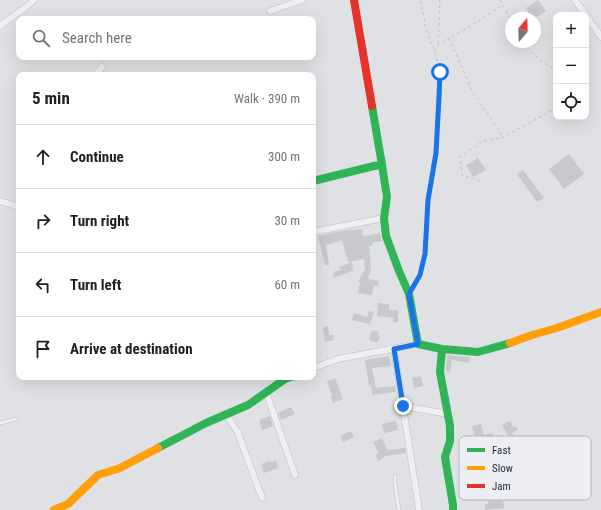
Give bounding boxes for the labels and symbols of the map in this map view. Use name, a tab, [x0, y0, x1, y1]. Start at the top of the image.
north arrow	[505, 12, 541, 48]
route start	[431, 63, 449, 81]
route end	[394, 397, 412, 415]
legend	[459, 436, 591, 500]
text: Fast	[492, 444, 511, 457]
text: Slow	[492, 462, 513, 475]
text: Jam	[492, 480, 511, 493]

